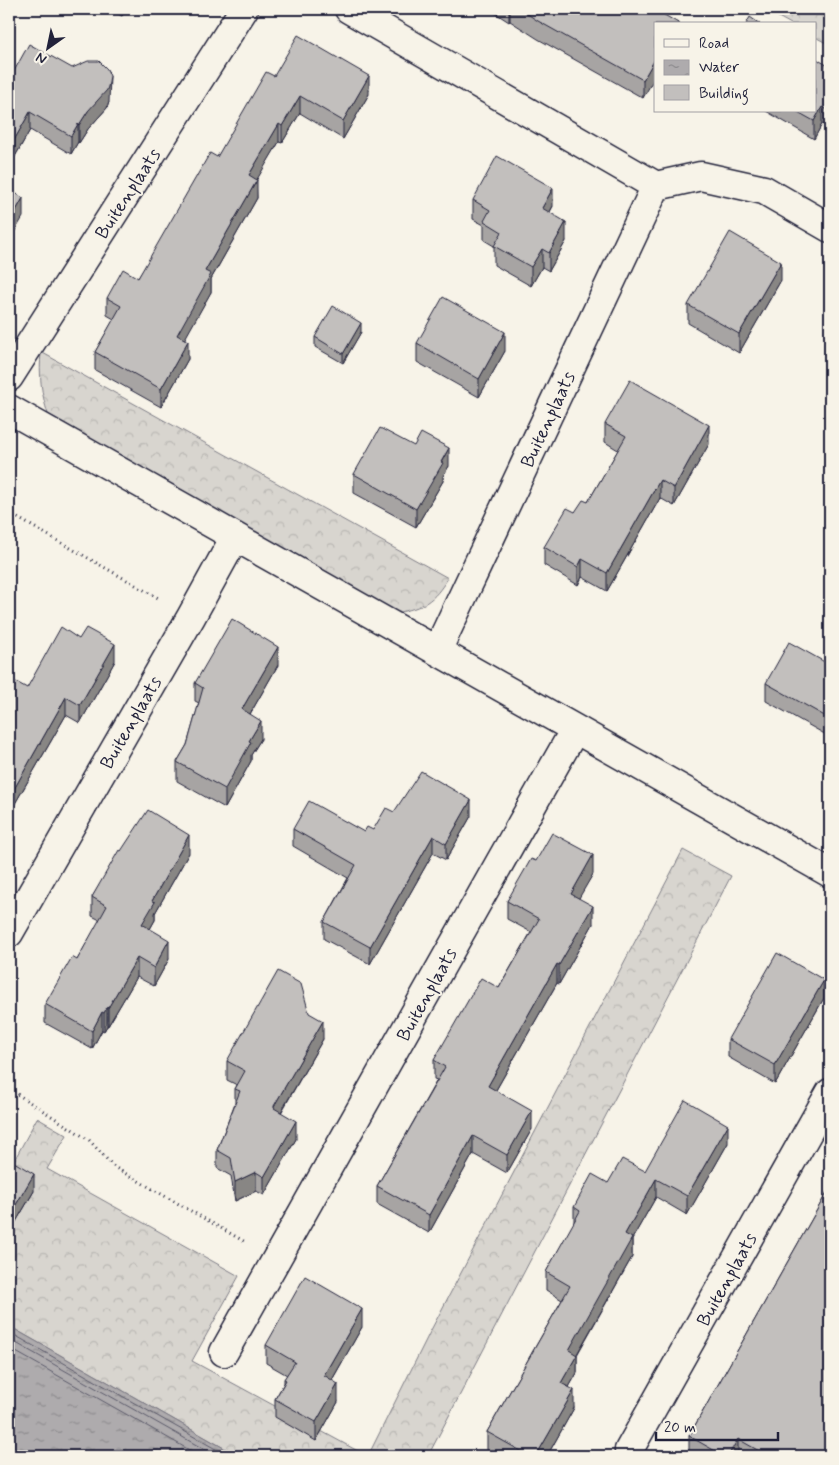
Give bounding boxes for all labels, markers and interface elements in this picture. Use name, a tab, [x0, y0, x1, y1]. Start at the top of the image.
north arrow	[22, 22, 72, 72]
legend	[654, 22, 816, 112]
text: Road	[699, 34, 729, 54]
text: N	[33, 48, 50, 68]
text: Water	[699, 58, 739, 78]
text: Building	[699, 84, 749, 105]
street label: Buitenplaats	[90, 143, 167, 244]
street label: Buitenplaats	[515, 367, 582, 472]
street label: Buitenplaats	[95, 671, 168, 774]
street label: Buitenplaats	[391, 943, 464, 1046]
street label: Buitenplaats	[691, 1228, 764, 1331]
scale bar	[656, 1410, 779, 1442]
text: 20 m	[664, 1418, 696, 1438]

